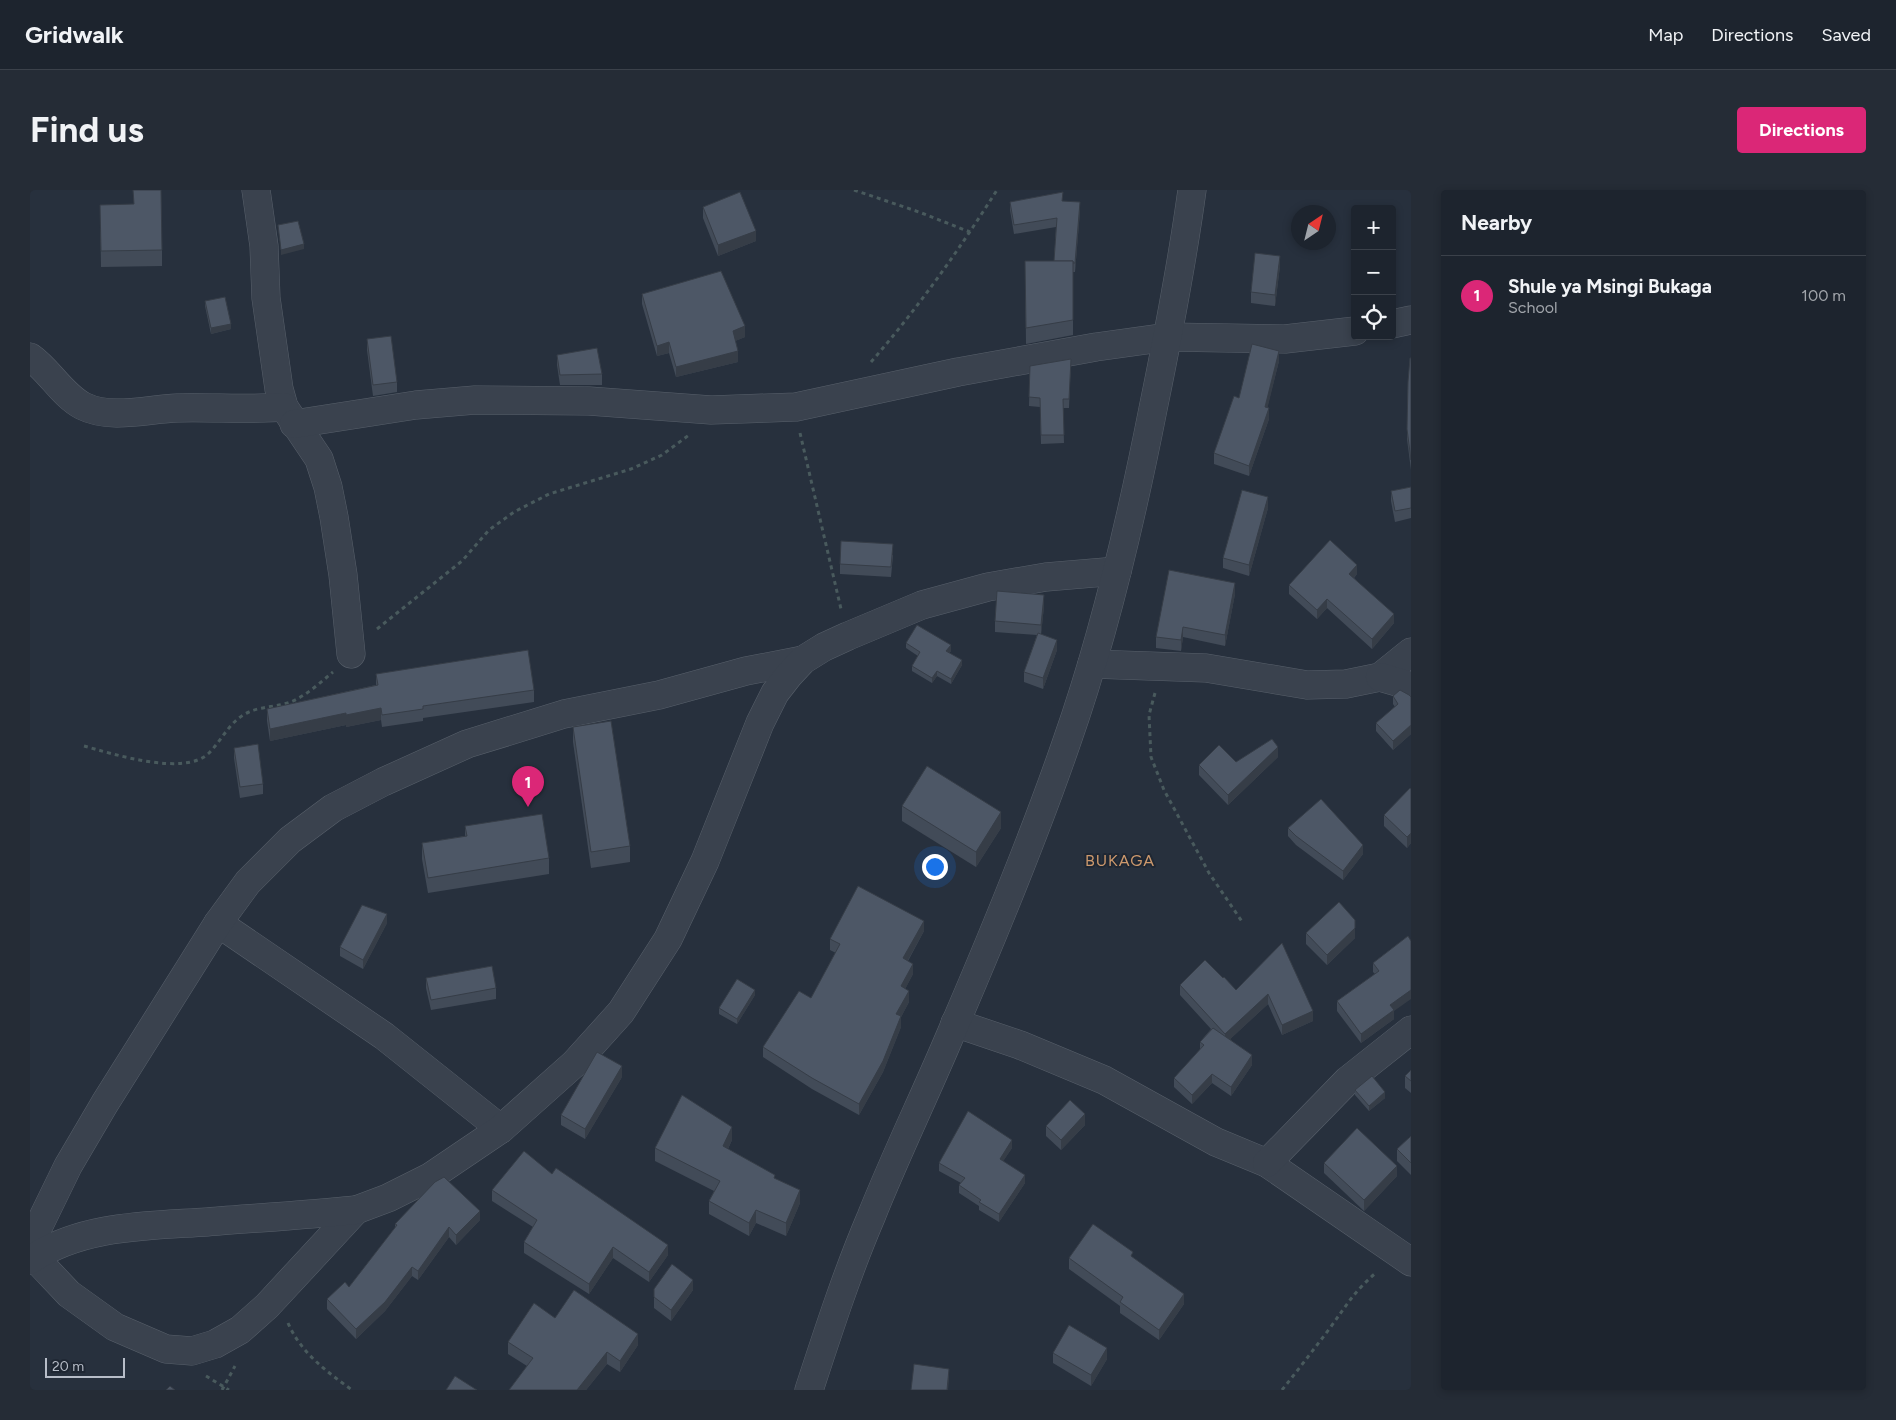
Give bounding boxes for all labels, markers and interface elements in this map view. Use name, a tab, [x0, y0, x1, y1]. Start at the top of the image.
text: Gridwalk	[25, 20, 124, 49]
text: Map	[1648, 24, 1683, 46]
text: Directions	[1711, 24, 1793, 46]
text: Saved	[1821, 24, 1871, 46]
button: Directions	[1737, 107, 1866, 153]
text: Find us	[30, 109, 144, 151]
north arrow	[1291, 205, 1336, 250]
map controls	[1351, 205, 1396, 340]
button: +	[1351, 205, 1396, 250]
text: Nearby	[1461, 210, 1532, 235]
button: −	[1351, 250, 1396, 295]
text: Shule ya Msingi Bukaga	[1508, 275, 1712, 298]
text: 1	[1474, 286, 1480, 305]
text: 100 m	[1801, 286, 1846, 305]
button: locate	[1351, 295, 1396, 340]
text: School	[1508, 298, 1558, 317]
pin: 1	[512, 766, 544, 807]
district label: BUKAGA	[1085, 851, 1155, 870]
your location	[922, 854, 948, 880]
scale bar	[45, 1355, 125, 1378]
text: 20 m	[52, 1358, 84, 1375]

